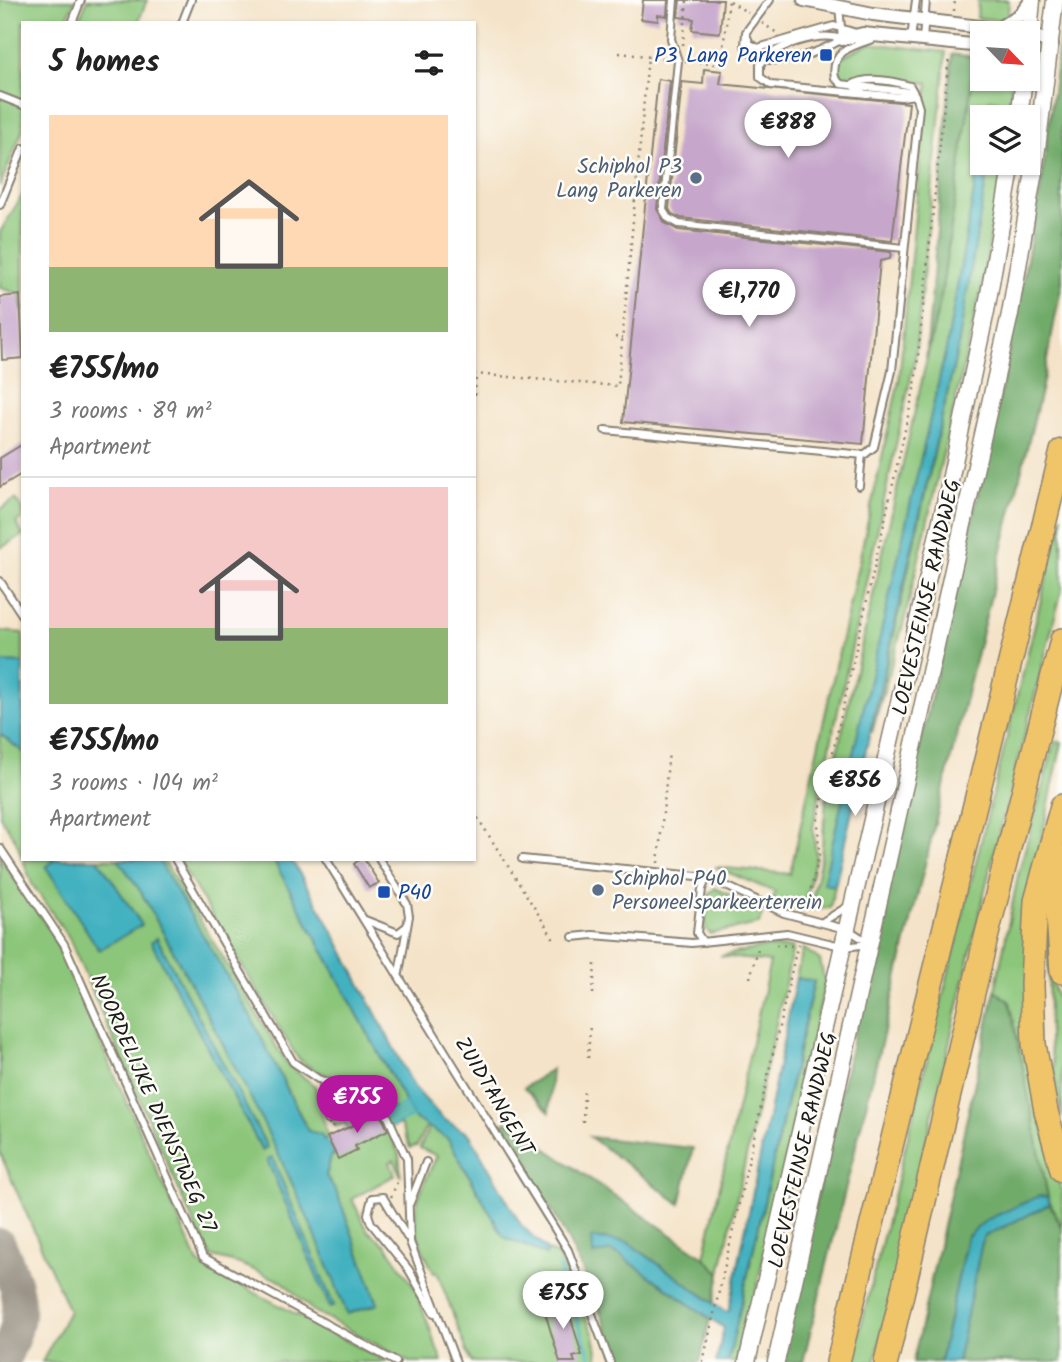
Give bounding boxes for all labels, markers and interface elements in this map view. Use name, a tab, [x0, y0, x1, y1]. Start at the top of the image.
north arrow	[970, 21, 1040, 91]
map controls	[970, 21, 1040, 175]
text: 5 homes	[49, 39, 160, 87]
place label: P3 Lang Parkeren	[654, 40, 812, 73]
icon: filters	[410, 44, 448, 82]
marker: P3 Lang Parkeren	[818, 47, 834, 63]
pin: €888	[747, 100, 829, 160]
text: €888	[760, 105, 816, 141]
button: layers	[970, 105, 1040, 175]
place label: Schiphol P3 Lang Parkeren	[556, 151, 682, 208]
icon: home	[186, 161, 312, 287]
marker: Schiphol P3 Lang Parkeren	[688, 170, 704, 186]
pin: €1,770	[692, 270, 806, 329]
text: €1,770	[718, 274, 780, 310]
text: €755/mo	[49, 346, 159, 394]
text: 3 rooms · 89 m²	[49, 394, 212, 430]
text: Apartment	[49, 430, 151, 466]
street label: LOEVESTEINSE RANDWEG	[884, 476, 971, 719]
icon: home	[186, 533, 312, 659]
text: €755/mo	[49, 718, 159, 766]
pin: €856	[814, 758, 896, 818]
text: €856	[829, 763, 881, 799]
text: 3 rooms · 104 m²	[49, 766, 218, 802]
text: Apartment	[49, 802, 151, 838]
place label: Schiphol P40 Personeelsparkeerterrein	[612, 863, 822, 920]
place label: P40	[398, 877, 431, 910]
marker: Schiphol P40 Personeelsparkeerterrein	[590, 882, 606, 898]
marker: P40	[376, 884, 392, 900]
street label: NOORDELIJKE DIENSTWEG 27	[81, 969, 225, 1239]
street label: LOEVESTEINSE RANDWEG	[760, 1029, 847, 1272]
street label: ZUIDTANGENT	[445, 1031, 543, 1164]
pin: €755	[316, 1076, 398, 1135]
text: €755	[333, 1080, 381, 1116]
pin: €755	[522, 1272, 604, 1331]
text: €755	[539, 1276, 587, 1312]

